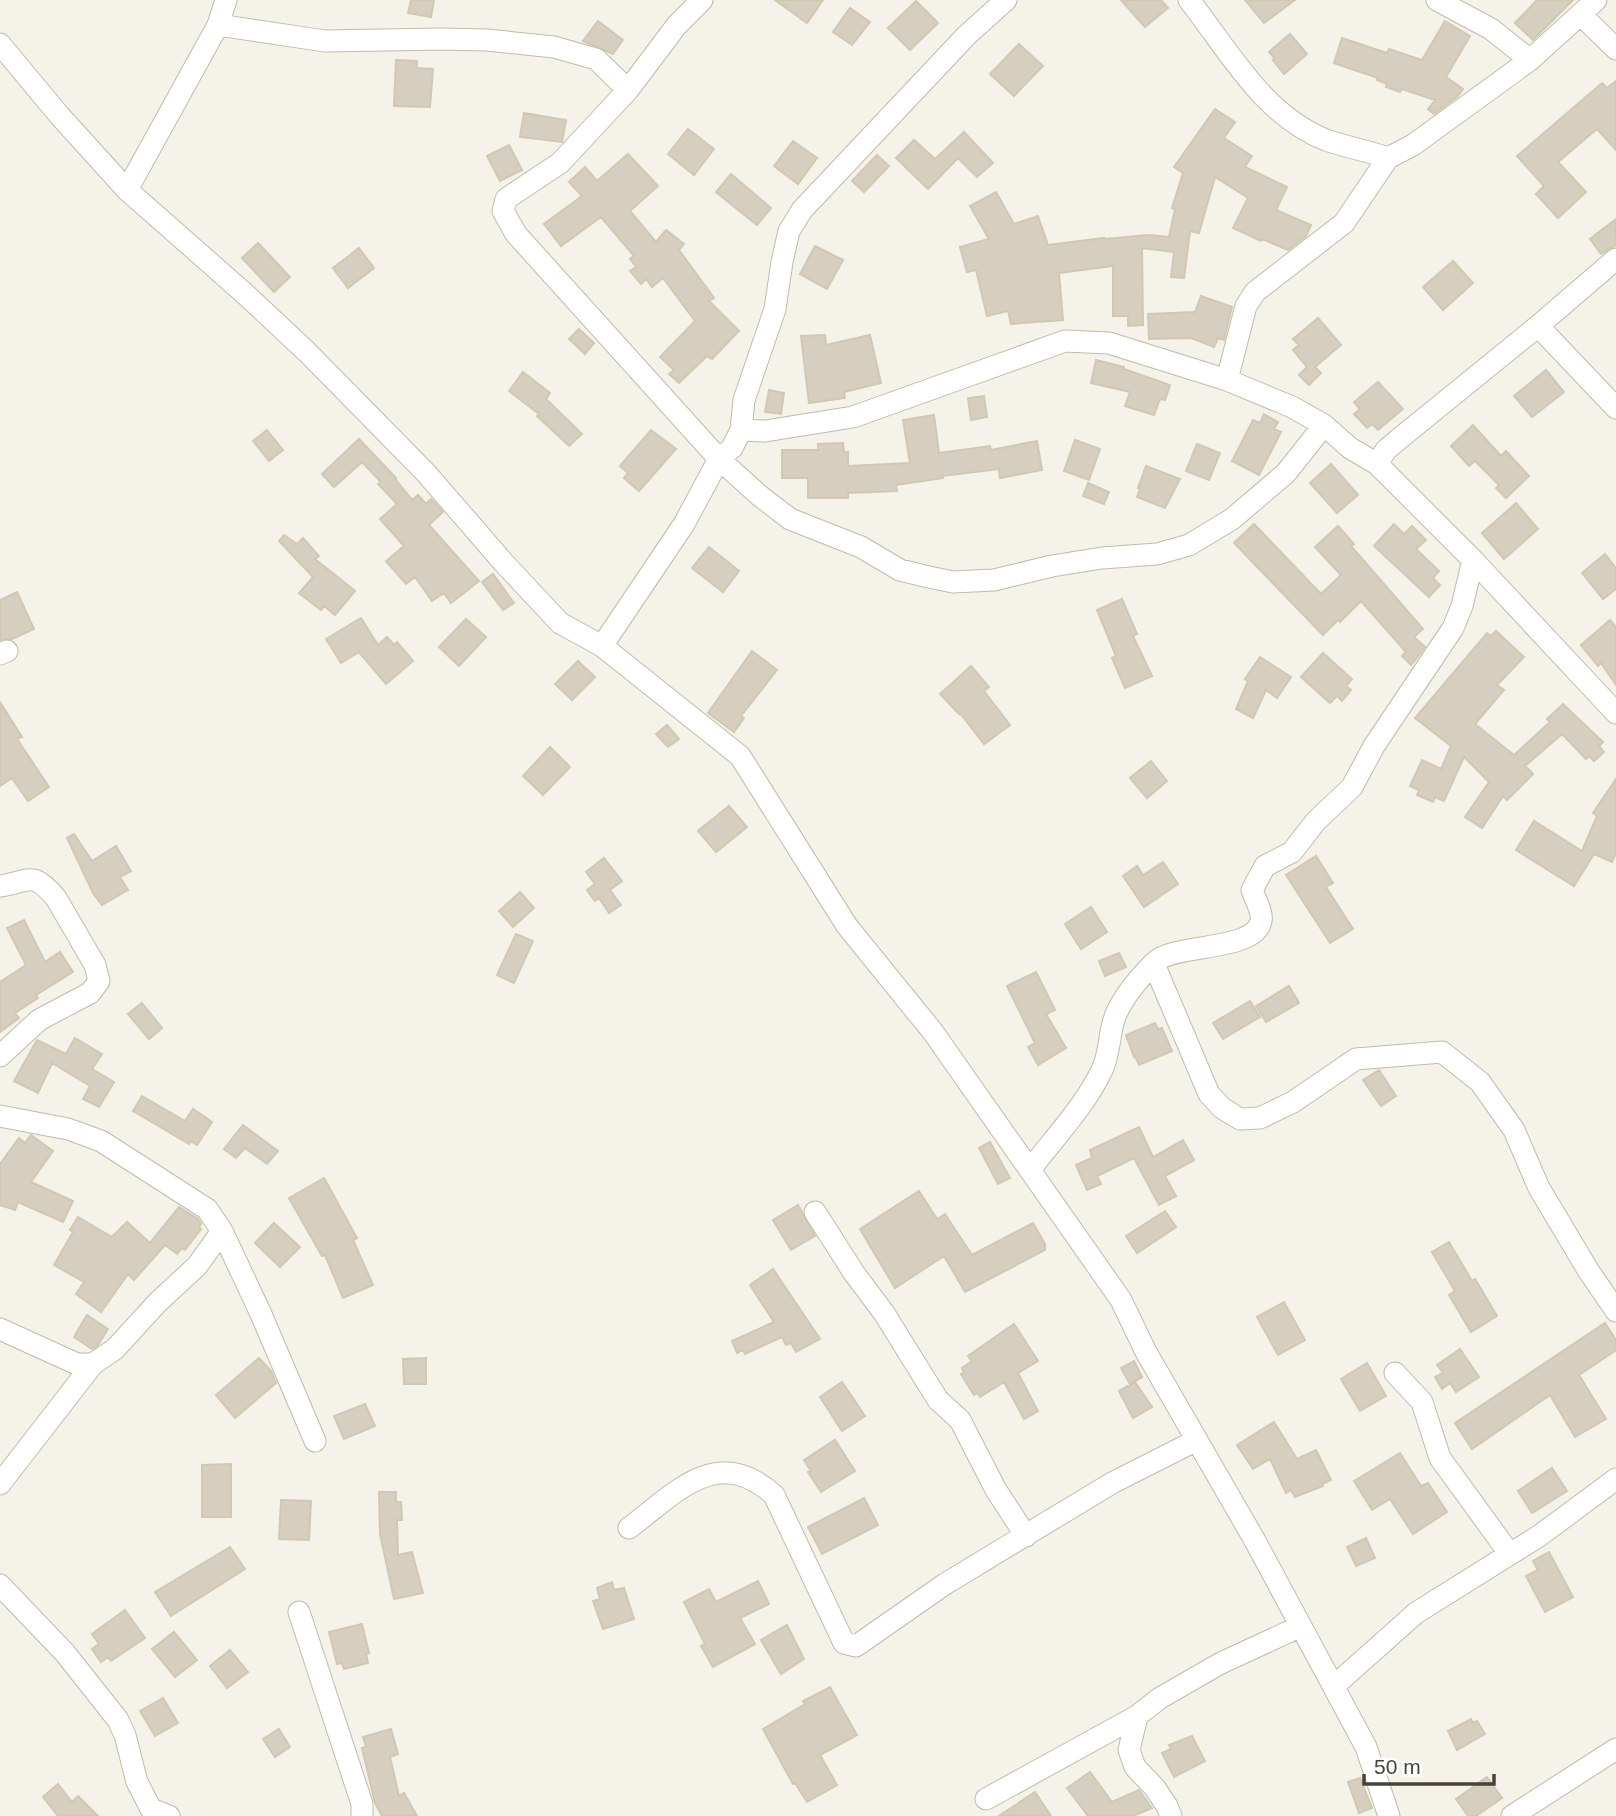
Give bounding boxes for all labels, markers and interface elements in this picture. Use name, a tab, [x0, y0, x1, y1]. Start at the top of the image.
scale bar	[1364, 1742, 1494, 1786]
text: 50 m	[1374, 1755, 1421, 1778]

